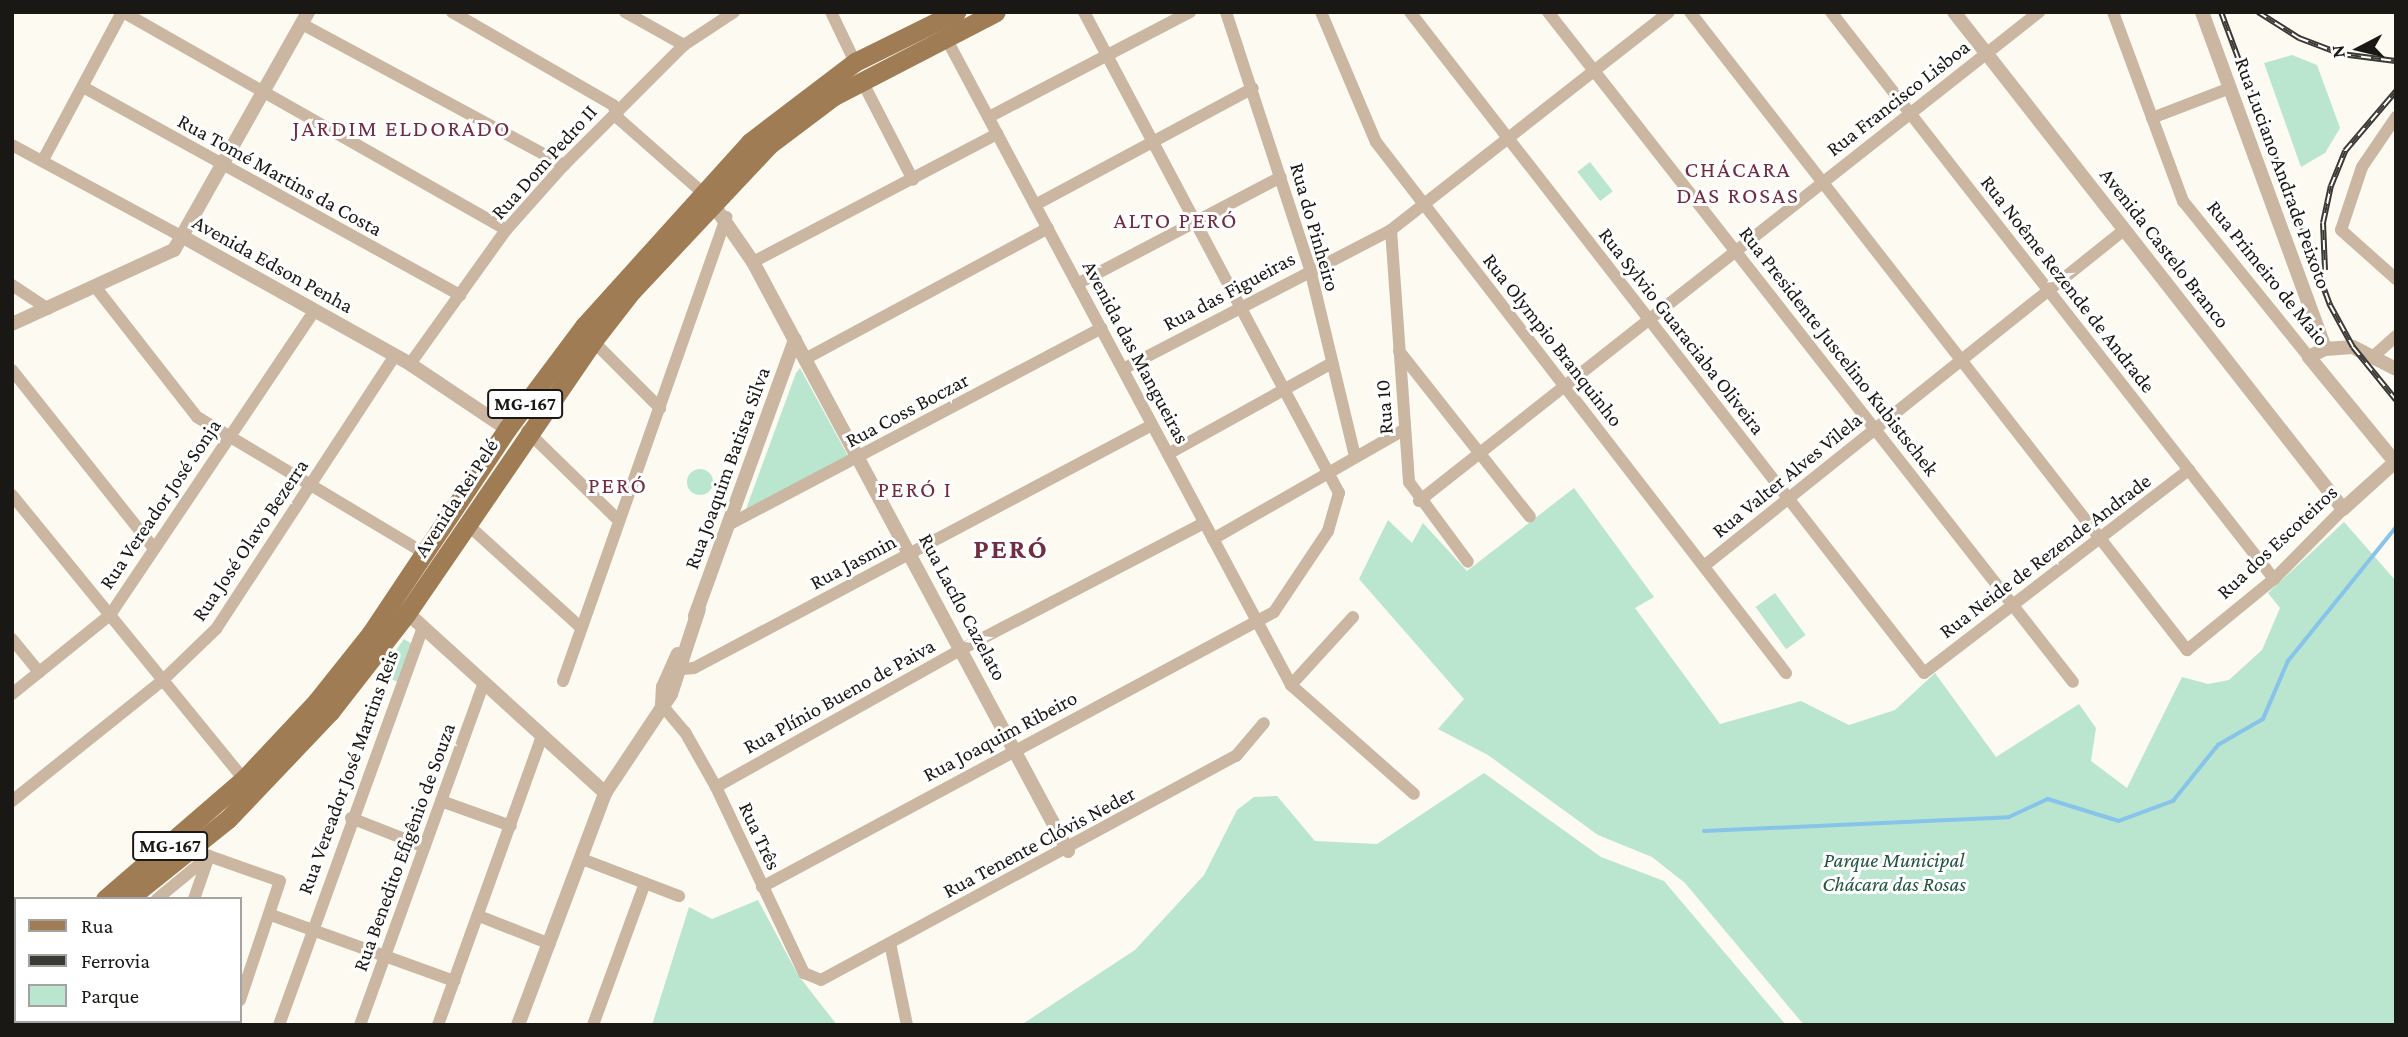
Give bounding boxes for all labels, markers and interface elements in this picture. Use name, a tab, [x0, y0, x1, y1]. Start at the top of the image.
north arrow	[2324, 14, 2394, 84]
street label: Rua Francisco Lisboa	[1821, 34, 1975, 162]
text: N	[2326, 44, 2349, 59]
street label: Rua Luciano Andrade Peixoto	[2229, 54, 2337, 292]
street label: Rua Dom Pedro II	[486, 99, 602, 225]
street label: Rua Tomé Martins da Costa	[173, 108, 387, 242]
district label: JARDIM ELDORADO	[294, 114, 510, 142]
district label: CHÁCARA DAS ROSAS	[1677, 155, 1799, 209]
street label: Rua do Pinheiro	[1285, 160, 1345, 294]
street label: Avenida Castelo Branco	[2095, 163, 2235, 333]
street label: Rua Noême Rezende de Andrade	[1975, 170, 2161, 398]
street label: Rua Primeiro de Maio	[2202, 195, 2334, 351]
district label: ALTO PERÓ	[1115, 206, 1237, 234]
street label: Avenida Edson Penha	[188, 209, 358, 319]
street label: Rua Presidente Juscelino Kubistschek	[1734, 221, 1944, 481]
street label: Rua Sylvio Guaraciaba Oliveira	[1593, 222, 1771, 440]
street label: Rua das Figueiras	[1159, 246, 1299, 336]
street label: Rua Olympio Branquinho	[1477, 248, 1629, 432]
street label: Avenida das Mangueiras	[1077, 256, 1195, 448]
street label: Rua Joaquim Batista Silva	[679, 364, 775, 572]
street label: Rua Coss Boczar	[841, 367, 973, 453]
street label: Rua 10	[1370, 379, 1398, 435]
road number: MG-167	[486, 388, 564, 420]
street label: Rua Valter Alves Vilela	[1707, 407, 1867, 543]
street label: Rua Vereador José Sonja	[94, 414, 226, 594]
street label: Avenida Rei Pelé	[408, 434, 504, 562]
street label: Rua José Olavo Bezerra	[186, 454, 314, 626]
street label: Rua Neide de Rezende Andrade	[1934, 468, 2156, 644]
district label: PERÓ	[589, 471, 647, 499]
district label: PERÓ I	[878, 475, 952, 503]
street label: Rua dos Escoteiros	[2211, 480, 2343, 604]
street label: Rua Jasmin	[806, 529, 900, 595]
street label: Rua Lacílo Cazelato	[914, 529, 1012, 685]
district label: PERÓ	[974, 532, 1048, 566]
street label: Rua Plínio Bueno de Paiva	[739, 633, 939, 759]
street label: Rua Vereador José Martins Reis	[292, 646, 404, 898]
street label: Rua Joaquim Ribeiro	[919, 685, 1081, 787]
street label: Rua Benedito Efigênio de Souza	[347, 719, 461, 975]
street label: Rua Tenente Clóvis Neder	[939, 781, 1139, 903]
street label: Rua Três	[733, 798, 787, 874]
road number: MG-167	[132, 831, 208, 862]
park label: Parque Municipal Chácara das Rosas	[1822, 847, 1966, 897]
legend	[14, 897, 242, 1023]
text: Rua	[81, 914, 113, 938]
text: Ferrovia	[81, 949, 150, 973]
text: Parque	[81, 984, 139, 1008]

